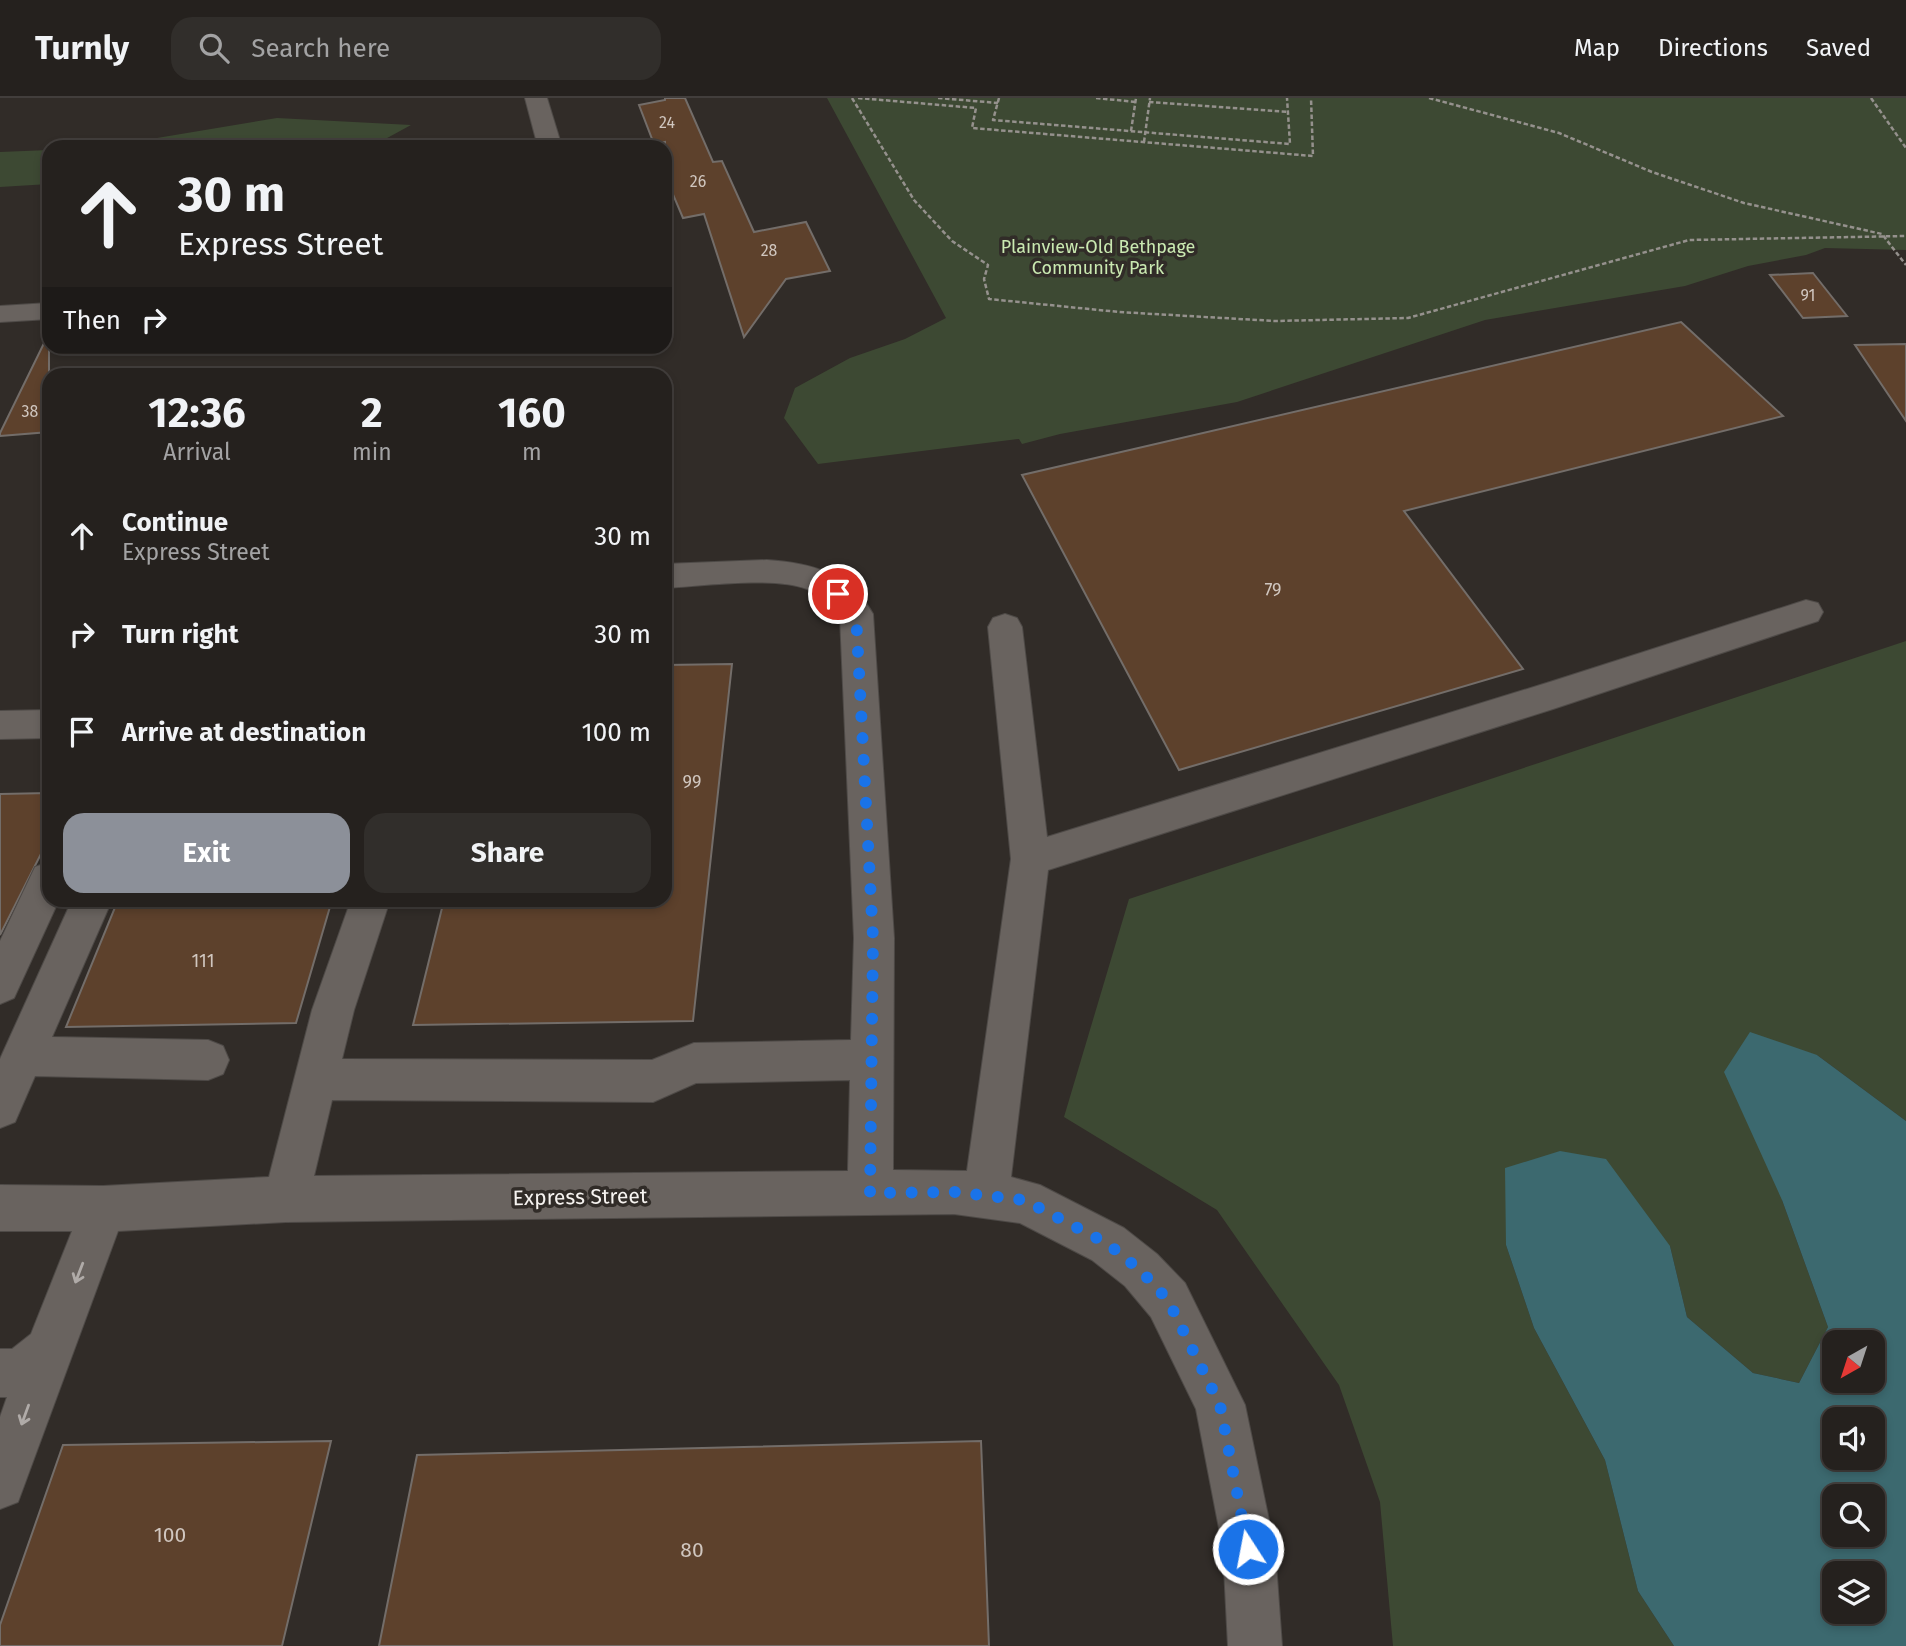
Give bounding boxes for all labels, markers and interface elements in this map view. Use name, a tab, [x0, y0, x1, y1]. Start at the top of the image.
search box	[171, 17, 661, 80]
text: Turnly	[35, 28, 129, 68]
icon: search	[195, 29, 233, 67]
text: Search here	[251, 33, 390, 64]
text: Map	[1574, 34, 1620, 62]
text: Directions	[1658, 34, 1768, 62]
text: Saved	[1806, 34, 1871, 62]
house number: 24	[659, 113, 675, 132]
text: 30 m	[178, 165, 285, 224]
icon: ahead	[63, 168, 154, 259]
house number: 26	[690, 172, 706, 191]
text: Express Street	[178, 225, 383, 263]
park label: Plainview-Old Bethpage Community Park	[1001, 236, 1195, 279]
house number: 28	[761, 241, 778, 260]
house number: 91	[1800, 286, 1816, 305]
icon: right	[135, 301, 173, 339]
text: Then	[63, 305, 121, 336]
text: 12:36	[148, 388, 246, 438]
text: 2	[361, 388, 383, 438]
text: 160	[498, 388, 566, 438]
house number: 38	[22, 402, 39, 421]
text: Arrival	[163, 438, 231, 466]
text: min	[352, 438, 392, 466]
text: m	[522, 438, 542, 466]
text: Continue	[122, 507, 228, 538]
icon: ahead	[63, 517, 101, 555]
text: 30 m	[594, 521, 651, 552]
text: Express Street	[122, 538, 270, 566]
pin	[808, 564, 868, 624]
icon: arrive	[819, 575, 857, 613]
house number: 79	[1264, 579, 1282, 601]
icon: right	[63, 615, 101, 653]
text: Turn right	[122, 619, 239, 650]
text: 30 m	[594, 619, 651, 650]
icon: arrive	[63, 713, 101, 751]
text: Arrive at destination	[122, 717, 366, 748]
text: 100 m	[582, 717, 651, 748]
house number: 99	[683, 771, 701, 793]
button: Exit	[63, 813, 350, 893]
button: Share	[364, 813, 651, 893]
house number: 111	[192, 950, 214, 972]
street label: Express Street	[512, 1183, 648, 1211]
one-way arrow	[72, 1261, 84, 1283]
north arrow	[1822, 1330, 1885, 1393]
map controls	[1822, 1330, 1885, 1624]
one-way arrow	[18, 1404, 31, 1426]
button: sound	[1822, 1407, 1885, 1470]
button: search	[1822, 1484, 1885, 1547]
position arrow	[1211, 1512, 1285, 1586]
house number: 100	[154, 1522, 186, 1548]
house number: 80	[680, 1537, 704, 1563]
button: layers	[1822, 1561, 1885, 1624]

